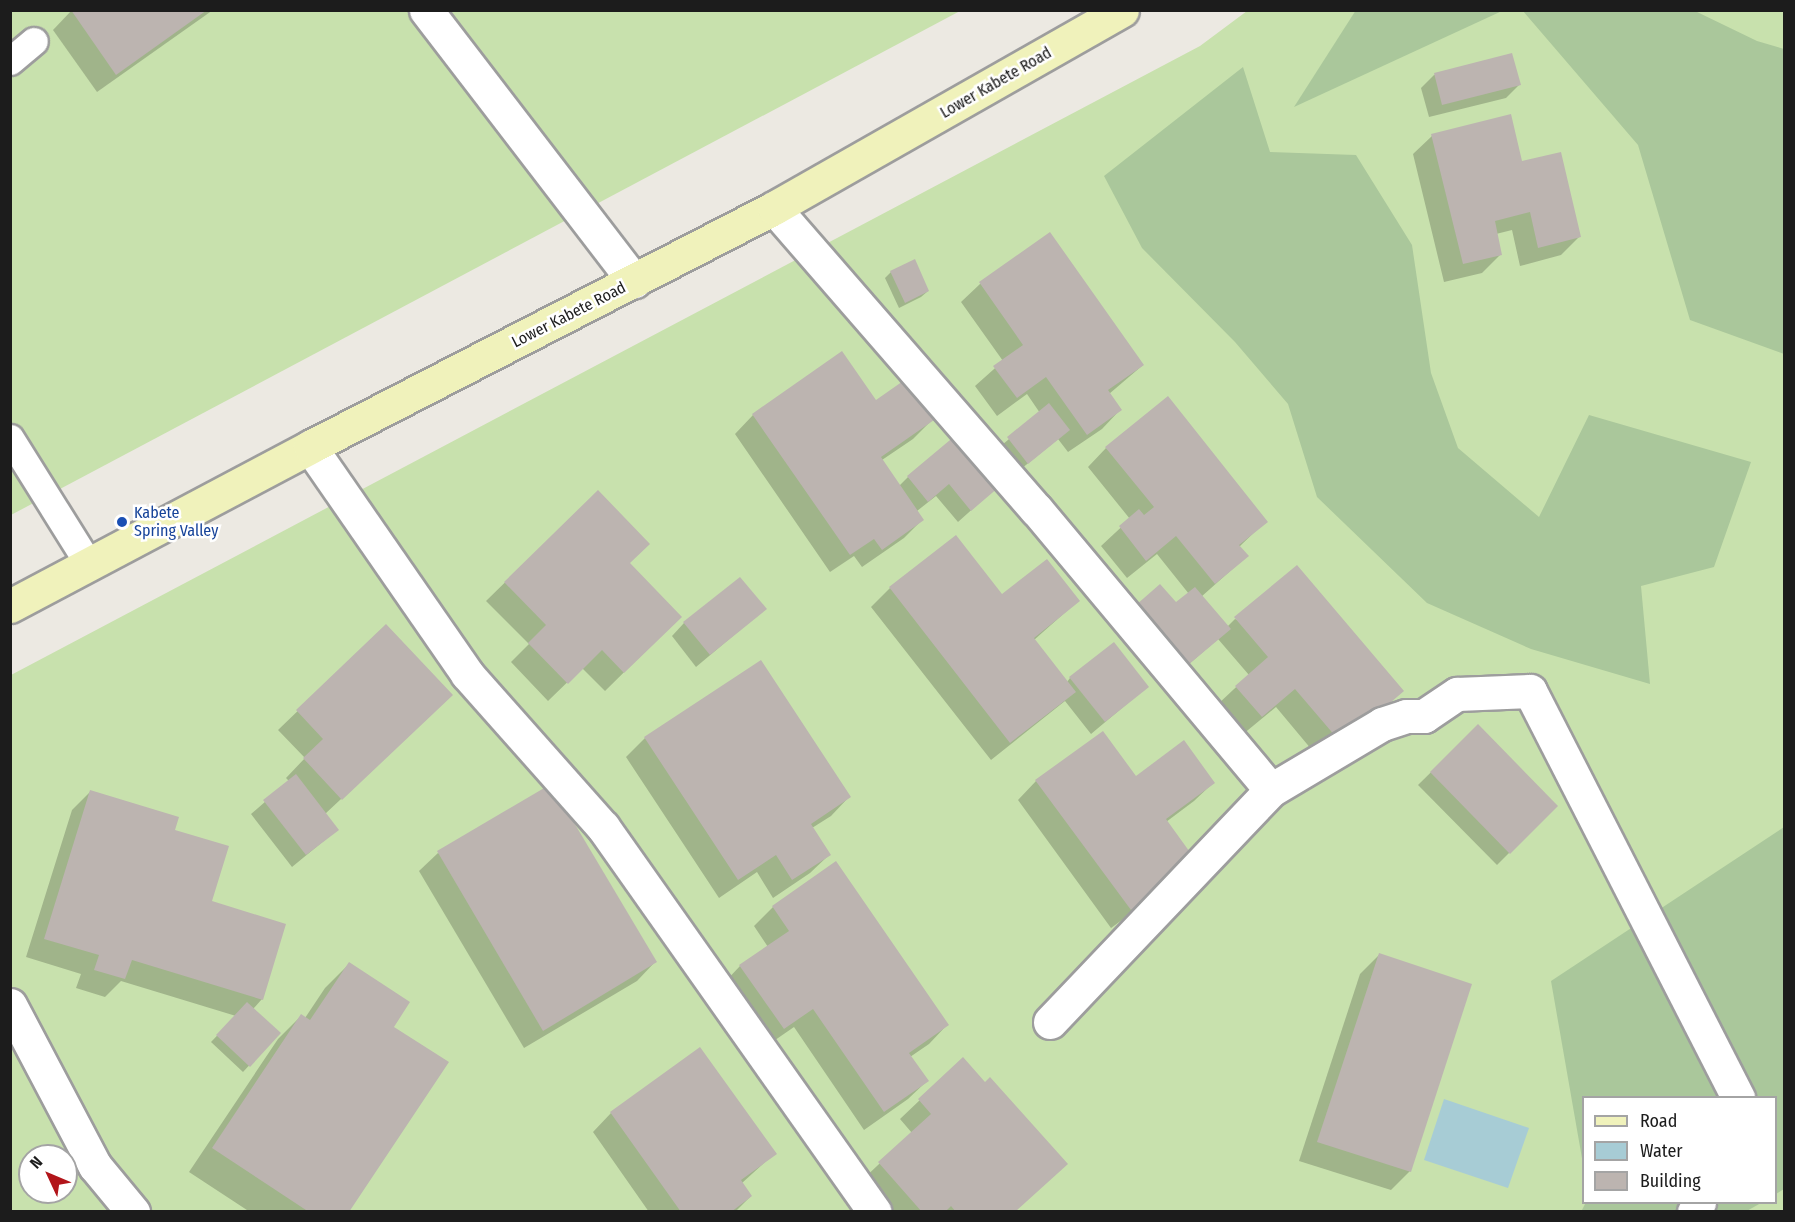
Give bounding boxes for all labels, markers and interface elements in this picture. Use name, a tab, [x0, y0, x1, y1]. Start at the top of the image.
street label: Lower Kabete Road	[937, 43, 1055, 123]
street label: Lower Kabete Road	[509, 278, 629, 352]
place label: Kabete Spring Valley	[134, 503, 218, 541]
marker: Kabete Spring Valley	[115, 515, 129, 529]
legend	[1582, 1096, 1777, 1204]
text: Road	[1640, 1110, 1677, 1132]
text: Water	[1640, 1140, 1683, 1162]
north arrow	[18, 1144, 78, 1204]
text: N	[26, 1152, 46, 1173]
text: Building	[1640, 1170, 1701, 1192]

